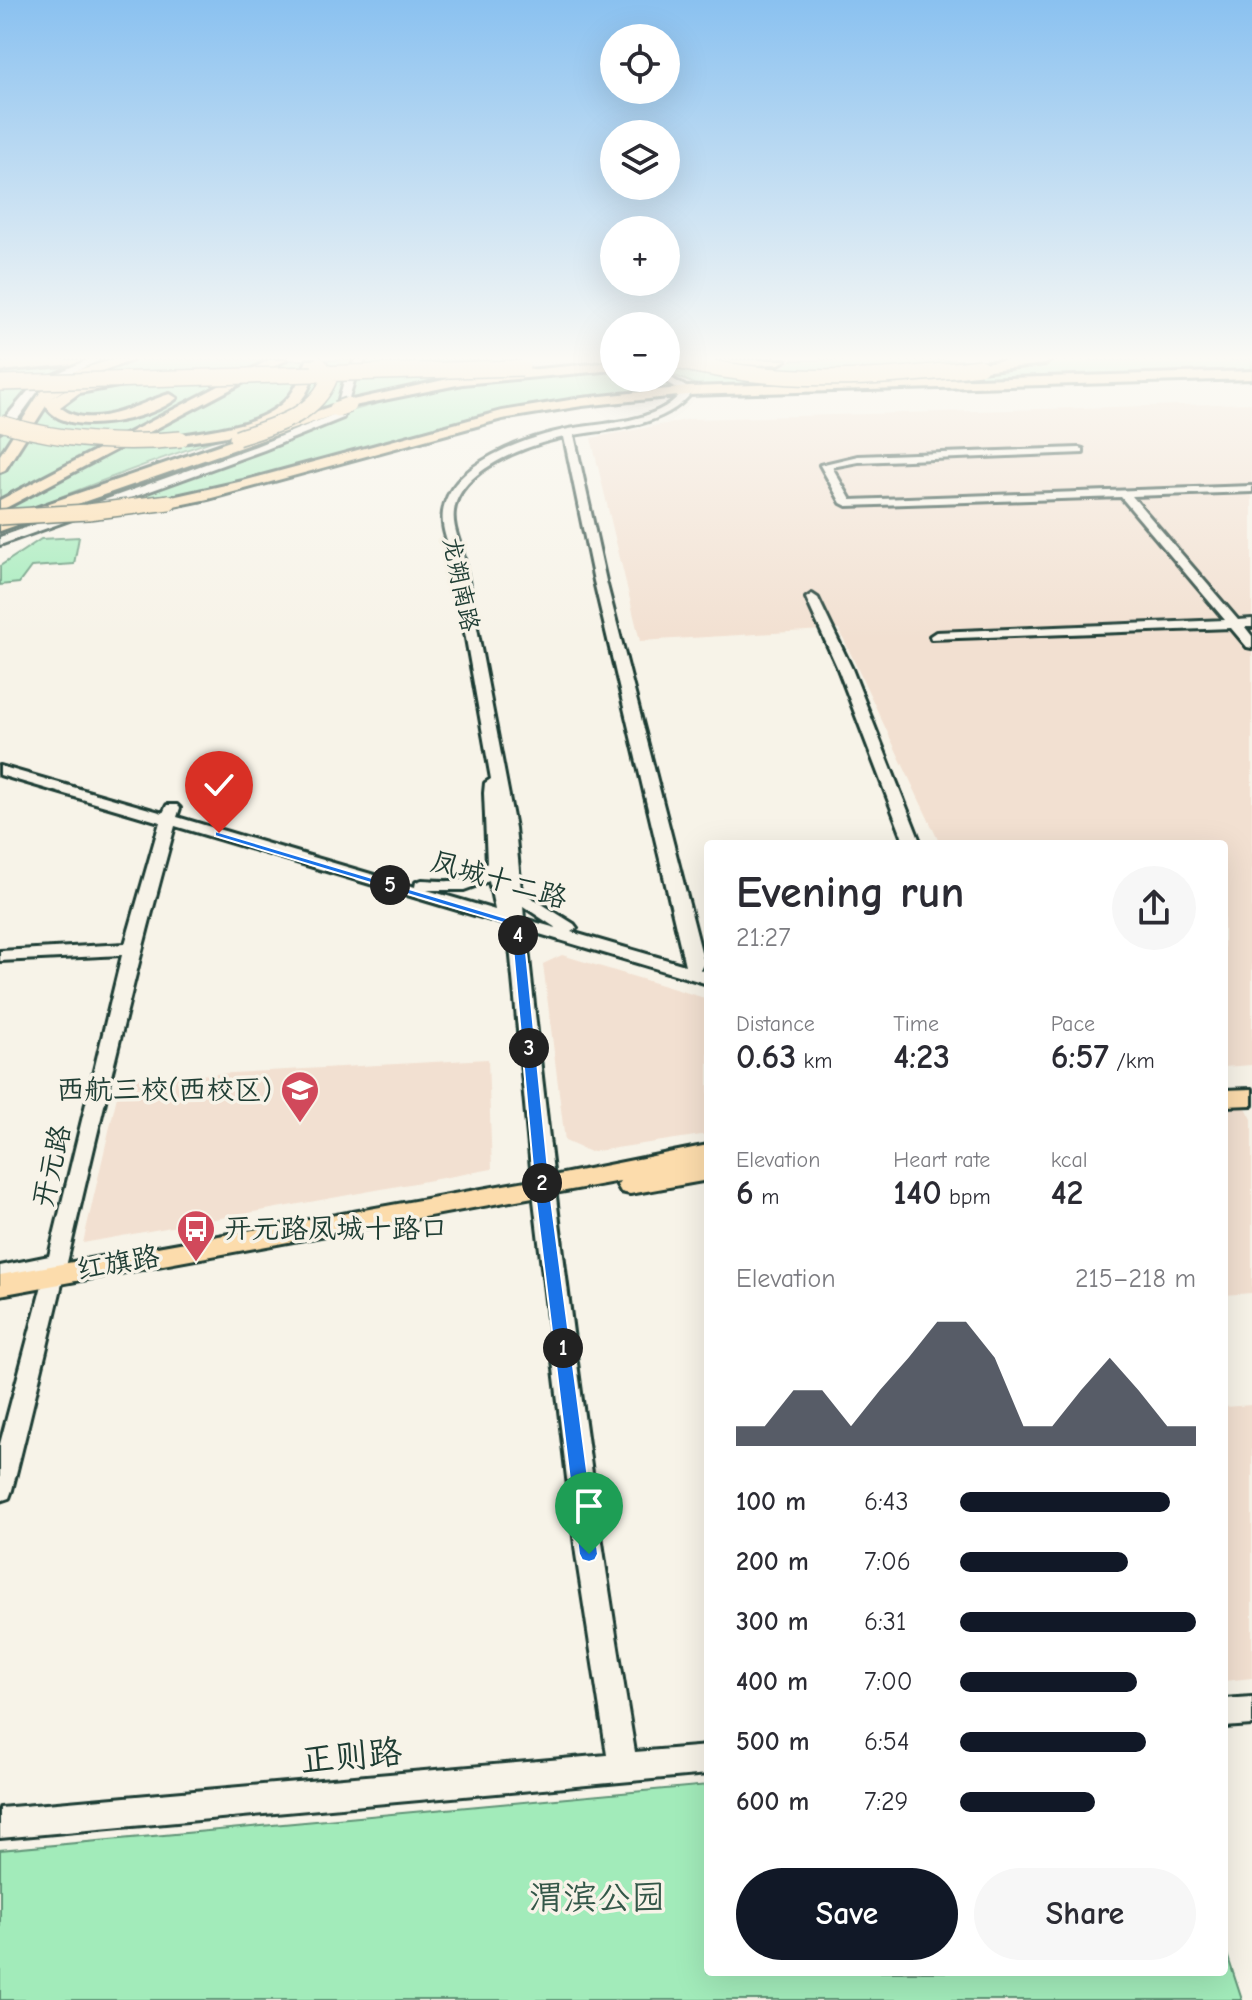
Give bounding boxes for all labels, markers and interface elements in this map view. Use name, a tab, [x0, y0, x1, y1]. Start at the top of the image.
map controls	[600, 24, 680, 392]
button: locate	[600, 24, 680, 104]
button: layers	[600, 120, 680, 200]
button: +	[600, 216, 680, 296]
button: −	[600, 312, 680, 392]
street label: 龙朔南路	[437, 534, 485, 634]
pin	[185, 751, 253, 833]
icon: check	[197, 763, 241, 807]
street label: 凤城十二路	[427, 845, 571, 915]
pin: 5	[370, 865, 410, 905]
button: share	[1112, 866, 1196, 950]
text: Evening run	[736, 867, 964, 918]
text: 5	[384, 872, 396, 898]
pin: 4	[498, 915, 538, 955]
text: 4	[513, 922, 523, 948]
text: 21:27	[736, 923, 790, 953]
text: Distance	[736, 1011, 815, 1037]
text: Time	[893, 1011, 939, 1037]
text: Pace	[1051, 1011, 1095, 1037]
pin: 3	[509, 1028, 549, 1068]
text: 3	[524, 1035, 534, 1061]
text: 0.63	[736, 1037, 796, 1077]
text: 4:23	[893, 1037, 950, 1077]
text: 6:57	[1051, 1037, 1109, 1077]
text: km	[796, 1048, 832, 1074]
text: /km	[1109, 1048, 1155, 1074]
school or university icon: 西航三校(西校区)	[279, 1069, 321, 1124]
place label: 西航三校(西校区)	[57, 1074, 272, 1106]
street label: 开元路	[27, 1121, 77, 1211]
text: Elevation	[736, 1147, 820, 1173]
text: Heart rate	[893, 1147, 990, 1173]
text: kcal	[1051, 1147, 1088, 1173]
pin: 2	[522, 1163, 562, 1203]
text: 2	[537, 1170, 547, 1196]
text: 6	[736, 1173, 754, 1213]
text: 140	[893, 1173, 942, 1213]
text: 42	[1051, 1173, 1084, 1213]
text: m	[754, 1184, 779, 1210]
text: bpm	[942, 1184, 991, 1210]
bus stop icon: 开元路凤城十路口	[175, 1208, 217, 1263]
place label: 开元路凤城十路口	[224, 1213, 448, 1245]
street label: 红旗路	[74, 1240, 162, 1286]
text: Elevation	[736, 1264, 836, 1294]
text: 215–218 m	[1075, 1264, 1196, 1294]
pin: 1	[543, 1328, 583, 1368]
text: 1	[559, 1335, 567, 1361]
pin	[555, 1472, 623, 1554]
icon: arrive	[567, 1484, 611, 1528]
text: 100 m	[736, 1487, 806, 1517]
text: 6:43	[864, 1487, 909, 1517]
text: 200 m	[736, 1547, 809, 1577]
text: 7:06	[864, 1547, 911, 1577]
text: 300 m	[736, 1607, 809, 1637]
text: 6:31	[864, 1607, 906, 1637]
text: 400 m	[736, 1667, 808, 1697]
text: 7:00	[864, 1667, 913, 1697]
text: 500 m	[736, 1727, 810, 1757]
text: 6:54	[864, 1727, 909, 1757]
street label: 正则路	[298, 1732, 404, 1780]
text: 600 m	[736, 1787, 809, 1817]
text: 7:29	[864, 1787, 908, 1817]
button: Save	[736, 1868, 958, 1960]
button: Share	[974, 1868, 1196, 1960]
park label: 渭滨公园	[529, 1878, 665, 1918]

